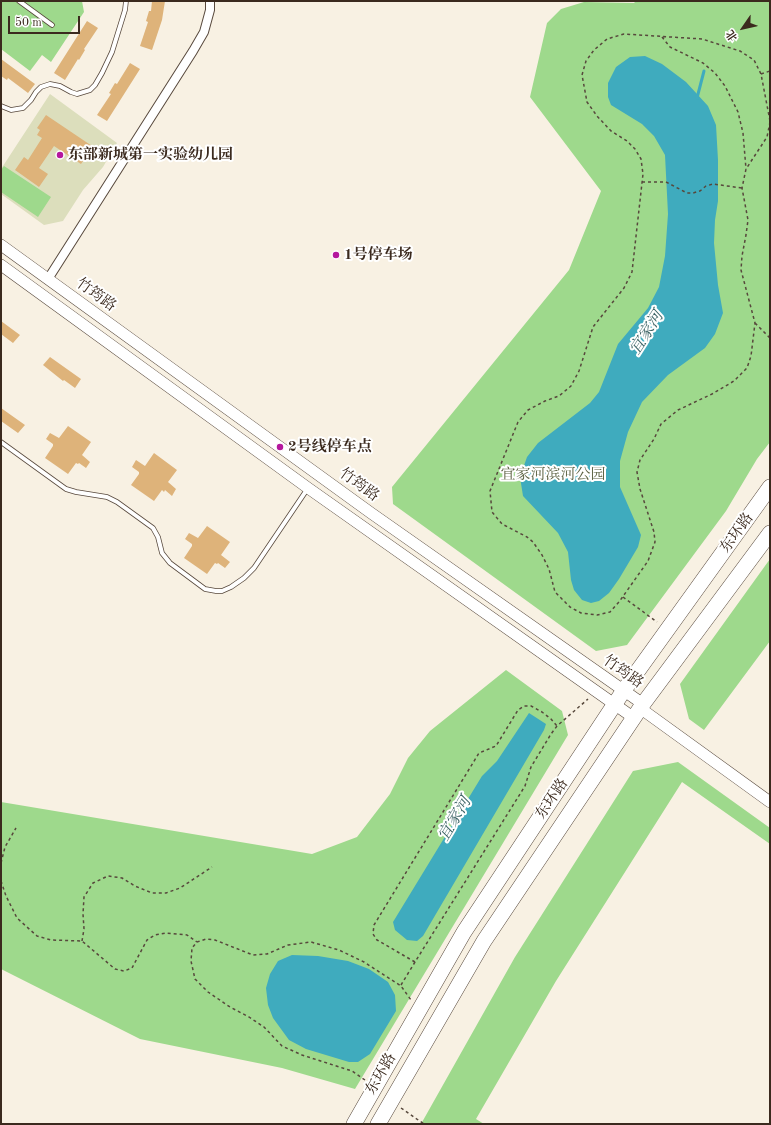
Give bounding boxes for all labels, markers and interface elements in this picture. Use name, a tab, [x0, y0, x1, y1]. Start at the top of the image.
scale bar	[10, 8, 82, 34]
north arrow	[723, 8, 763, 48]
text: 50 m	[15, 17, 42, 29]
text: 北	[725, 27, 740, 43]
place label: 东部新城第一实验幼儿园	[68, 146, 233, 164]
marker: 东部新城第一实验幼儿园	[55, 150, 65, 160]
place label: 1号停车场	[344, 246, 413, 264]
marker: 1号停车场	[331, 250, 341, 260]
street label: 竹筠路	[73, 274, 119, 316]
water label: 宜家河	[626, 308, 668, 358]
place label: 2号线停车点	[288, 438, 372, 456]
marker: 2号线停车点	[275, 442, 285, 452]
street label: 竹筠路	[336, 464, 382, 506]
park label: 宜家河滨河公园	[501, 466, 605, 484]
street label: 东环路	[716, 510, 758, 556]
street label: 竹筠路	[599, 652, 647, 692]
street label: 东环路	[532, 775, 572, 823]
water label: 宜家河	[434, 793, 476, 845]
street label: 东环路	[362, 1050, 400, 1098]

